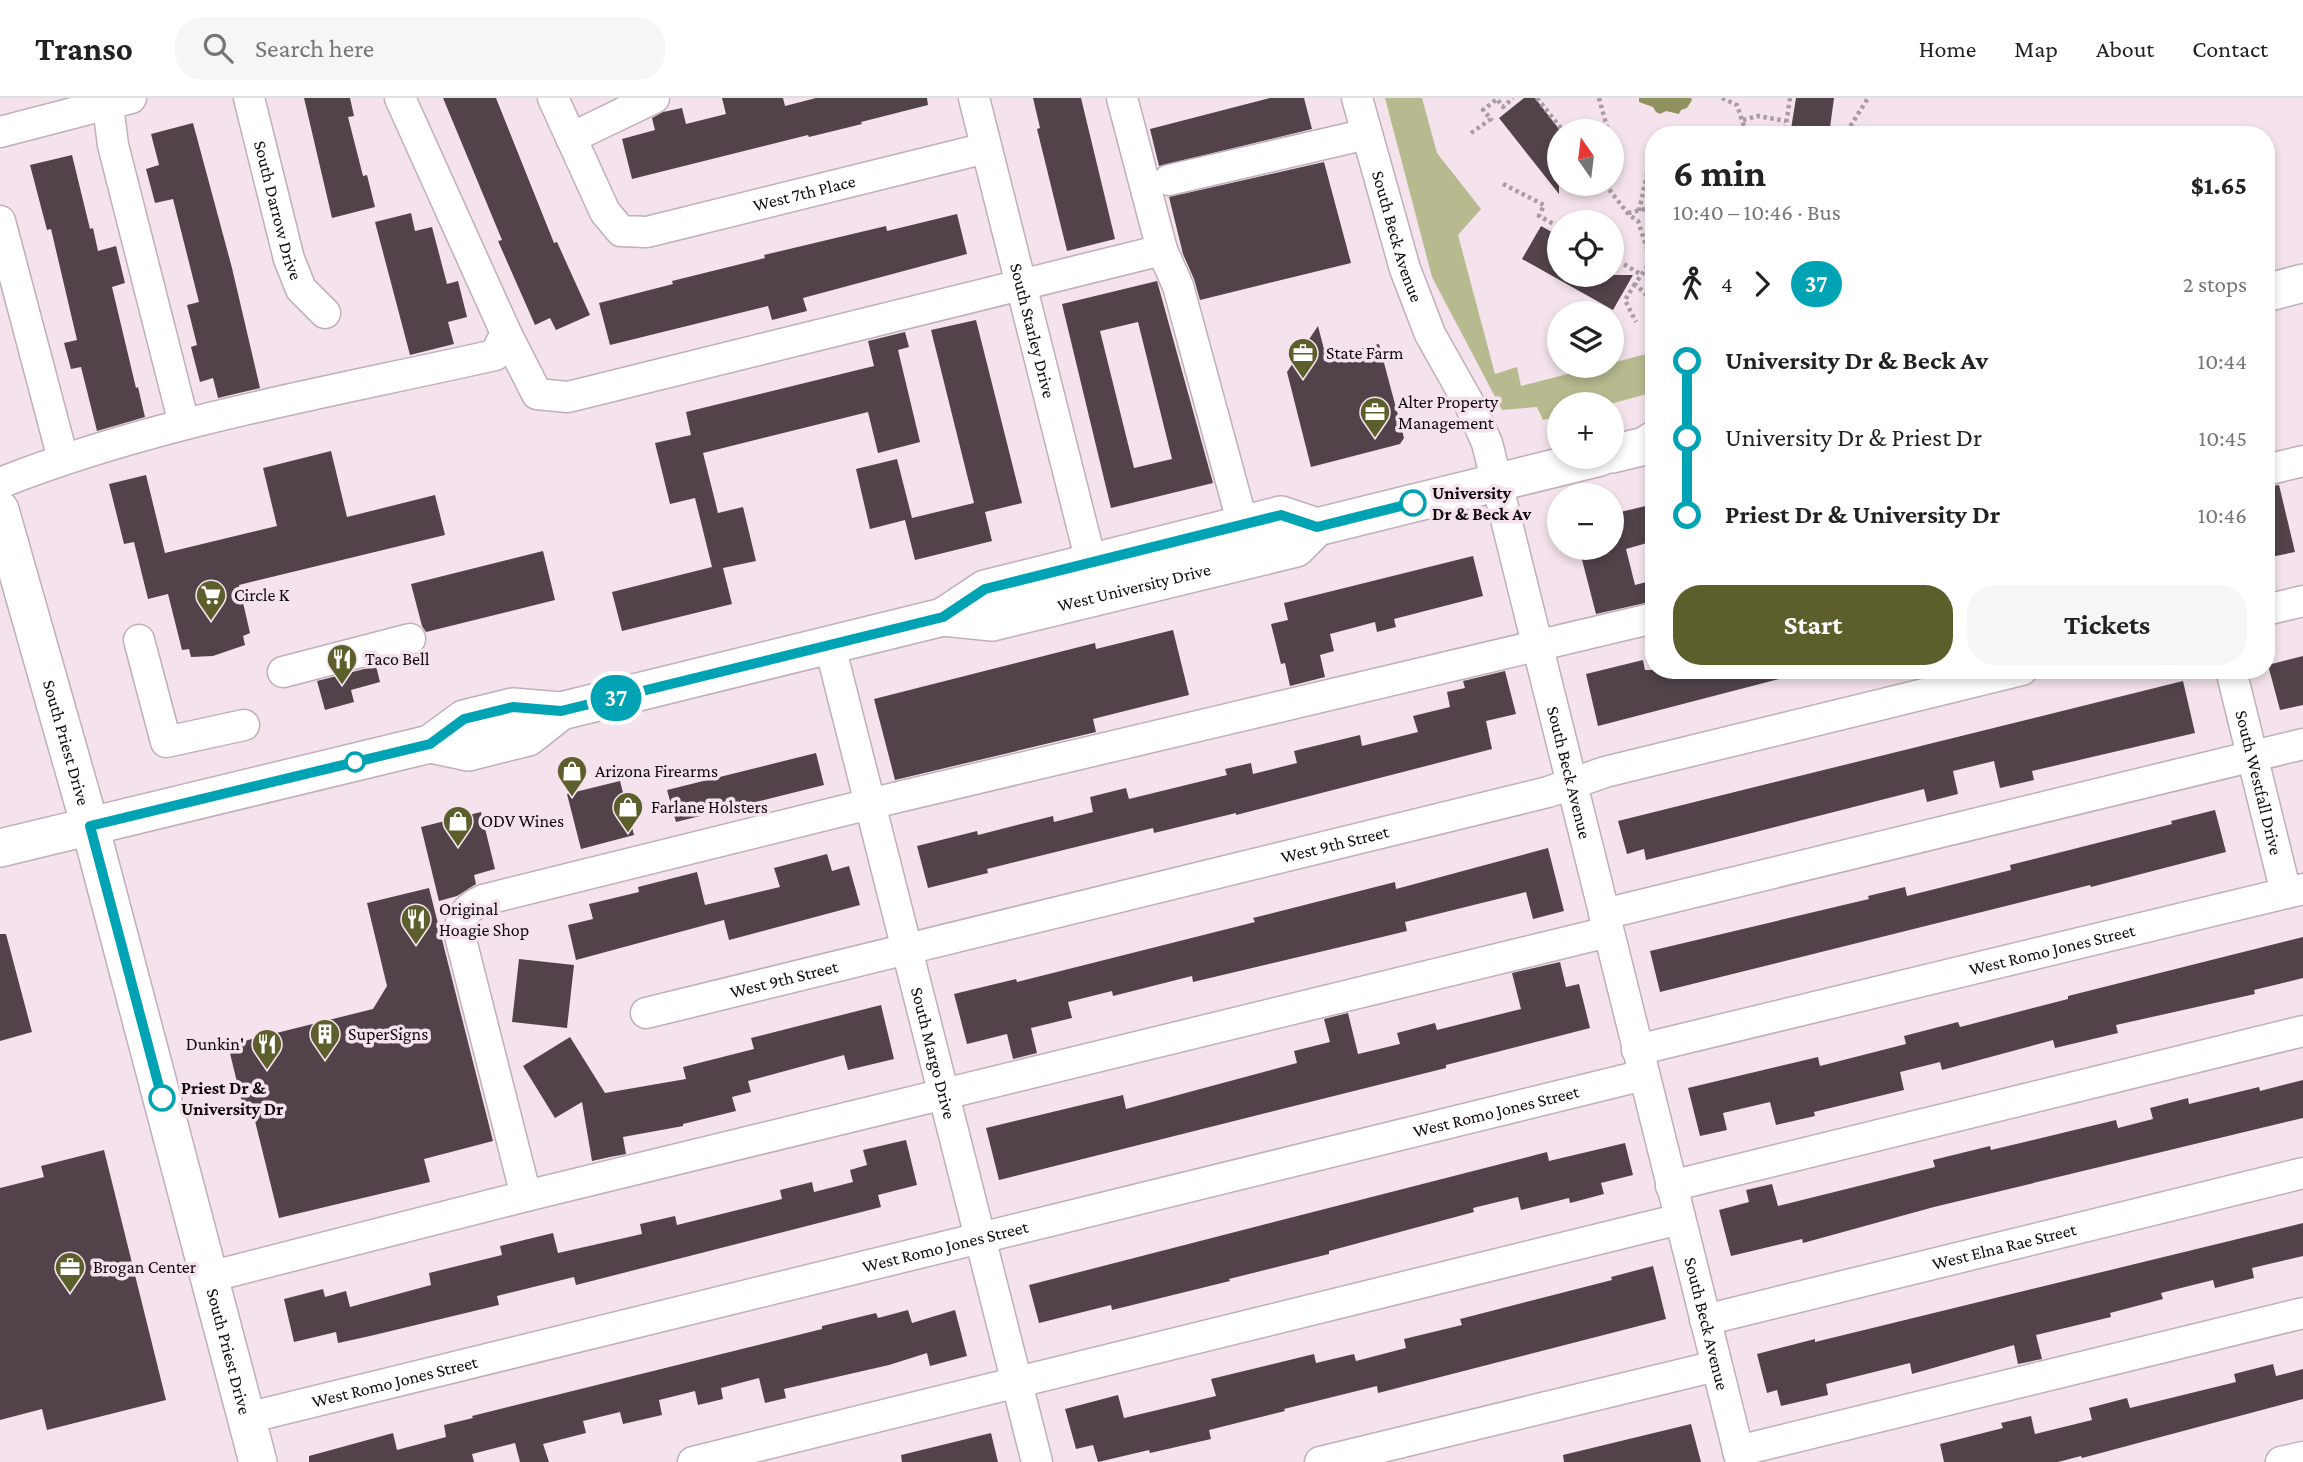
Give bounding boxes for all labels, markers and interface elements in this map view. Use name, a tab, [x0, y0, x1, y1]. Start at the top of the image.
search box	[175, 17, 665, 80]
icon: search	[199, 29, 237, 67]
text: Transo	[35, 30, 133, 67]
text: Search here	[255, 34, 374, 63]
text: Home	[1919, 35, 1976, 62]
text: Map	[2014, 35, 2058, 62]
text: About	[2096, 35, 2154, 62]
text: Contact	[2192, 35, 2268, 62]
north arrow	[1547, 119, 1624, 196]
map controls	[1547, 119, 1624, 560]
street label: South Darrow Drive	[250, 139, 306, 283]
text: 6 min	[1673, 152, 1766, 194]
street label: South Beck Avenue	[1368, 168, 1427, 305]
street label: West 7th Place	[751, 171, 857, 215]
text: $1.65	[2191, 171, 2247, 200]
text: 10:40 – 10:46 · Bus	[1673, 199, 1841, 225]
button: locate	[1547, 210, 1624, 287]
street label: South Starley Drive	[1006, 261, 1059, 400]
icon: walk	[1673, 265, 1711, 303]
icon: forward	[1743, 265, 1781, 303]
text: 37	[1805, 270, 1828, 297]
text: 4	[1721, 271, 1733, 297]
text: 2 stops	[2183, 271, 2247, 297]
button: layers	[1547, 301, 1624, 378]
office icon: State Farm	[1286, 336, 1320, 380]
place label: State Farm	[1326, 343, 1404, 363]
text: University Dr & Beck Av	[1725, 346, 1988, 375]
text: 10:44	[2198, 348, 2247, 374]
place label: Alter Property Management	[1398, 392, 1499, 433]
button: +	[1547, 392, 1624, 469]
office icon: Alter Property Management	[1358, 395, 1392, 439]
text: University Dr & Priest Dr	[1725, 423, 1982, 452]
text: 10:45	[2199, 425, 2247, 451]
place label: University Dr & Beck Av	[1432, 483, 1532, 524]
button: −	[1547, 483, 1624, 560]
marker: University Dr & Beck Av	[1400, 490, 1426, 516]
text: Priest Dr & University Dr	[1725, 500, 2000, 529]
text: 10:46	[2198, 502, 2247, 528]
street label: West University Drive	[1055, 559, 1213, 616]
supermarket icon: Circle K	[194, 578, 228, 622]
place label: Circle K	[234, 585, 290, 605]
button: Start	[1673, 585, 1953, 665]
button: Tickets	[1967, 585, 2247, 665]
restaurant icon: Taco Bell	[325, 642, 359, 686]
place label: Taco Bell	[365, 649, 430, 669]
line badge: 37	[584, 675, 648, 721]
street label: South Priest Drive	[39, 678, 94, 808]
text: 37	[605, 684, 628, 711]
street label: South Beck Avenue	[1543, 704, 1595, 841]
street label: South Westfall Drive	[2231, 708, 2286, 857]
unlabelled marker	[345, 752, 365, 772]
shop icon: Arizona Firearms	[555, 754, 589, 798]
place label: Arizona Firearms	[595, 761, 718, 781]
shop icon: Farlane Holsters	[611, 790, 645, 834]
place label: Farlane Holsters	[651, 797, 768, 817]
shop icon: ODV Wines	[441, 804, 475, 848]
place label: ODV Wines	[481, 811, 564, 831]
street label: West 9th Street	[1279, 821, 1392, 867]
place label: Original Hoagie Shop	[439, 899, 529, 940]
restaurant icon: Original Hoagie Shop	[399, 902, 433, 946]
street label: West Romo Jones Street	[1967, 920, 2138, 979]
street label: West 9th Street	[728, 956, 841, 1002]
street label: South Margo Drive	[907, 985, 960, 1121]
building icon: SuperSigns	[308, 1017, 342, 1061]
place label: SuperSigns	[348, 1024, 428, 1044]
restaurant icon: Dunkin'	[250, 1027, 284, 1071]
place label: Dunkin'	[186, 1034, 244, 1054]
place label: Priest Dr & University Dr	[181, 1078, 283, 1119]
street label: West Romo Jones Street	[1411, 1081, 1582, 1141]
marker: Priest Dr & University Dr	[149, 1085, 175, 1111]
street label: West Romo Jones Street	[860, 1216, 1031, 1277]
street label: West Elna Rae Street	[1930, 1219, 2079, 1274]
office icon: Brogan Center	[53, 1250, 87, 1294]
street label: South Beck Avenue	[1680, 1255, 1733, 1392]
place label: Brogan Center	[93, 1257, 197, 1277]
street label: South Priest Drive	[203, 1286, 255, 1417]
street label: West Romo Jones Street	[310, 1352, 481, 1412]

